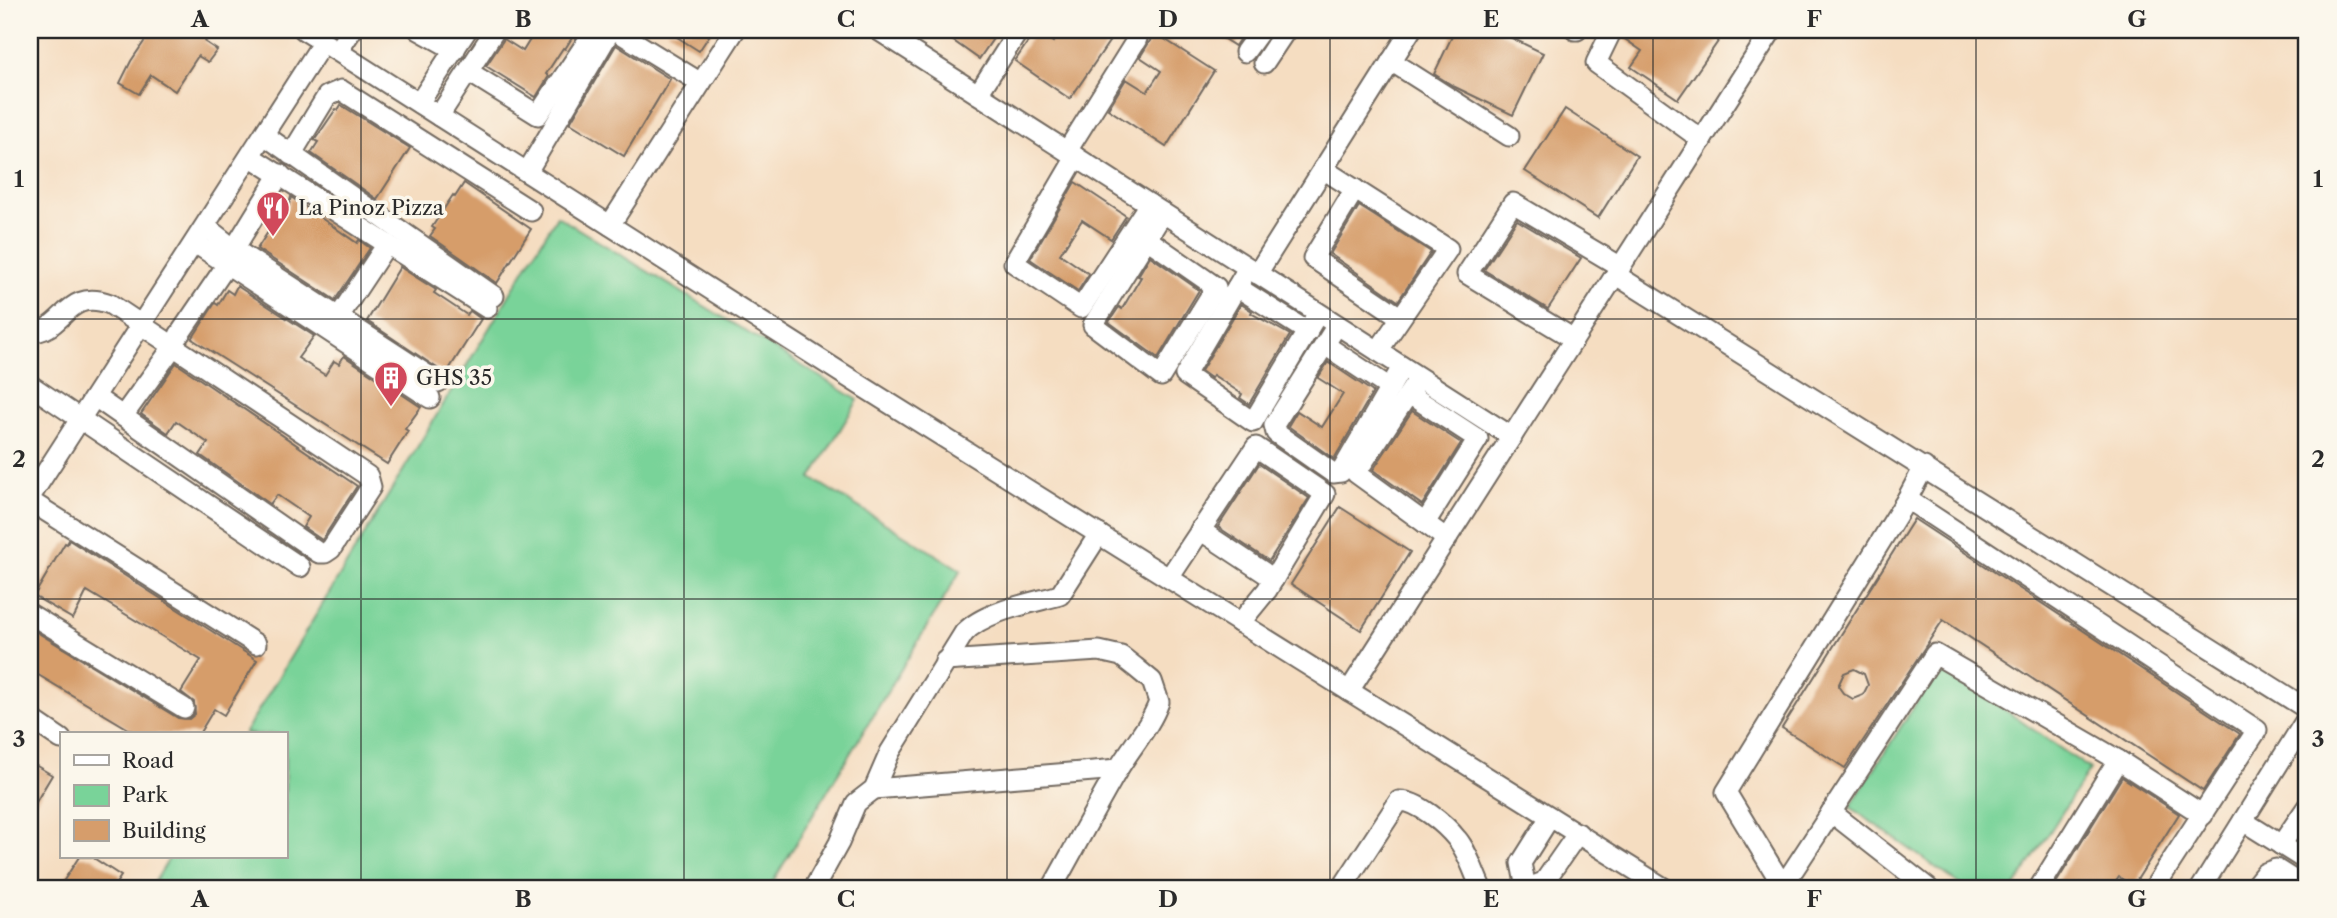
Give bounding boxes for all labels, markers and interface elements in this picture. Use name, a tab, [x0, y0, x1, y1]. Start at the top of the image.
text: A	[190, 5, 210, 33]
text: B	[514, 5, 532, 33]
text: C	[837, 5, 855, 33]
text: D	[1158, 5, 1178, 33]
text: E	[1483, 5, 1499, 33]
text: F	[1806, 5, 1822, 33]
text: G	[2127, 5, 2147, 33]
text: 1	[14, 165, 25, 193]
text: 1	[2313, 165, 2324, 193]
restaurant icon: La Pinoz Pizza	[254, 189, 292, 238]
place label: La Pinoz Pizza	[298, 195, 445, 220]
building icon: GHS 35	[372, 359, 410, 408]
place label: GHS 35	[416, 365, 492, 390]
text: 2	[12, 445, 26, 473]
text: 2	[2311, 445, 2325, 473]
text: 3	[13, 725, 26, 753]
text: 3	[2312, 725, 2325, 753]
legend	[60, 732, 287, 858]
text: Road	[122, 748, 174, 773]
text: Park	[122, 782, 168, 807]
text: Building	[122, 818, 207, 843]
text: A	[190, 885, 210, 913]
text: B	[514, 885, 532, 913]
text: C	[837, 885, 855, 913]
text: D	[1158, 885, 1178, 913]
text: E	[1483, 885, 1499, 913]
text: F	[1806, 885, 1822, 913]
text: G	[2127, 885, 2147, 913]

